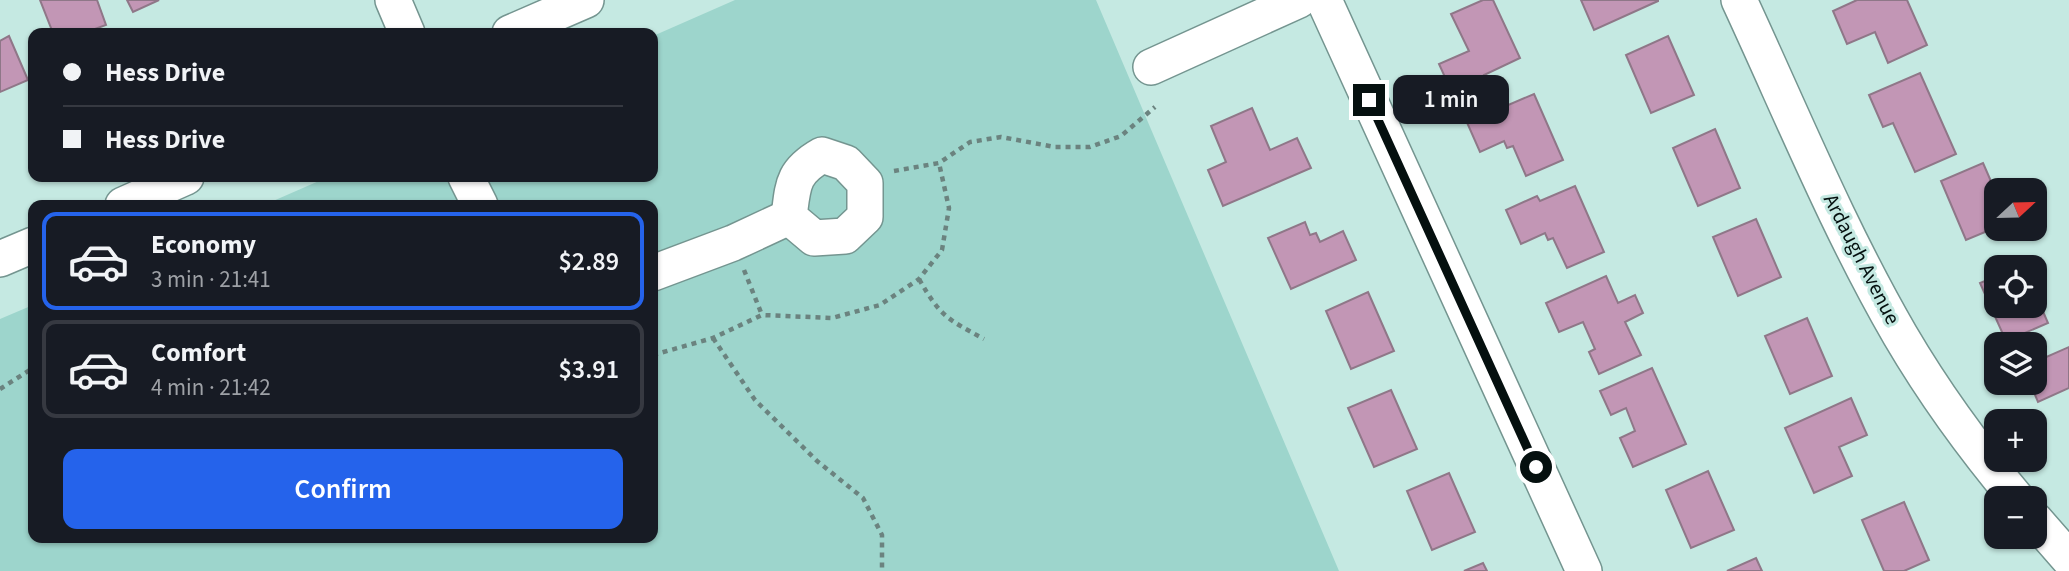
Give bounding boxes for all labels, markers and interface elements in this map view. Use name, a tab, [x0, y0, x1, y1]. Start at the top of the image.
text: Hess Drive	[105, 54, 225, 91]
callout: 1 min	[1394, 76, 1509, 124]
text: 1 min	[1424, 83, 1478, 116]
route end	[1353, 84, 1385, 116]
text: Hess Drive	[105, 121, 225, 158]
north arrow	[1984, 178, 2048, 242]
map controls	[1984, 178, 2047, 549]
street label: Ardaugh Avenue	[1816, 188, 1908, 330]
text: Economy	[151, 226, 256, 263]
icon: car	[67, 230, 130, 293]
text: $2.89	[558, 243, 619, 280]
button: locate	[1984, 255, 2047, 318]
text: 3 min · 21:41	[151, 263, 271, 296]
button: layers	[1984, 332, 2047, 395]
text: Comfort	[151, 334, 246, 371]
icon: car	[67, 338, 130, 401]
text: $3.91	[558, 351, 619, 388]
text: 4 min · 21:42	[151, 371, 271, 404]
button: +	[1984, 409, 2047, 472]
button: Confirm	[63, 449, 623, 529]
route start	[1520, 451, 1552, 483]
button: −	[1984, 486, 2047, 549]

